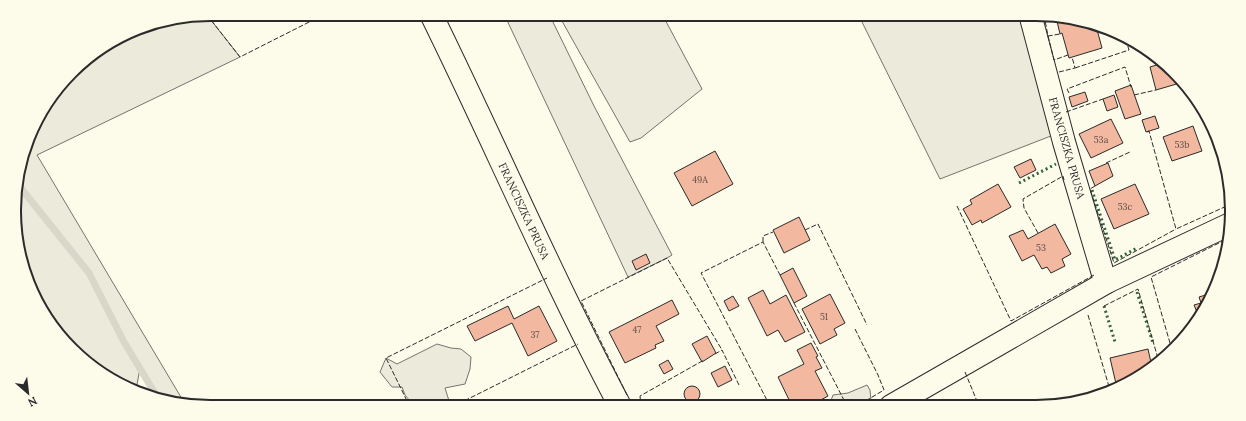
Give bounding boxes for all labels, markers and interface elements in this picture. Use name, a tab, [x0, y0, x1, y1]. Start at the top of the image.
street label: FRANCISZKA PRUSA	[1046, 96, 1089, 202]
house number: 53a	[1094, 134, 1109, 145]
house number: 53b	[1174, 139, 1190, 150]
street label: FRANCISZKA PRUSA	[495, 160, 553, 263]
house number: 49A	[692, 174, 708, 185]
house number: 53c	[1118, 201, 1133, 212]
house number: 53	[1036, 242, 1046, 253]
house number: 51	[820, 311, 828, 322]
house number: 47	[632, 324, 642, 335]
house number: 37	[531, 329, 539, 340]
north arrow	[8, 373, 48, 413]
text: N	[25, 394, 40, 410]

